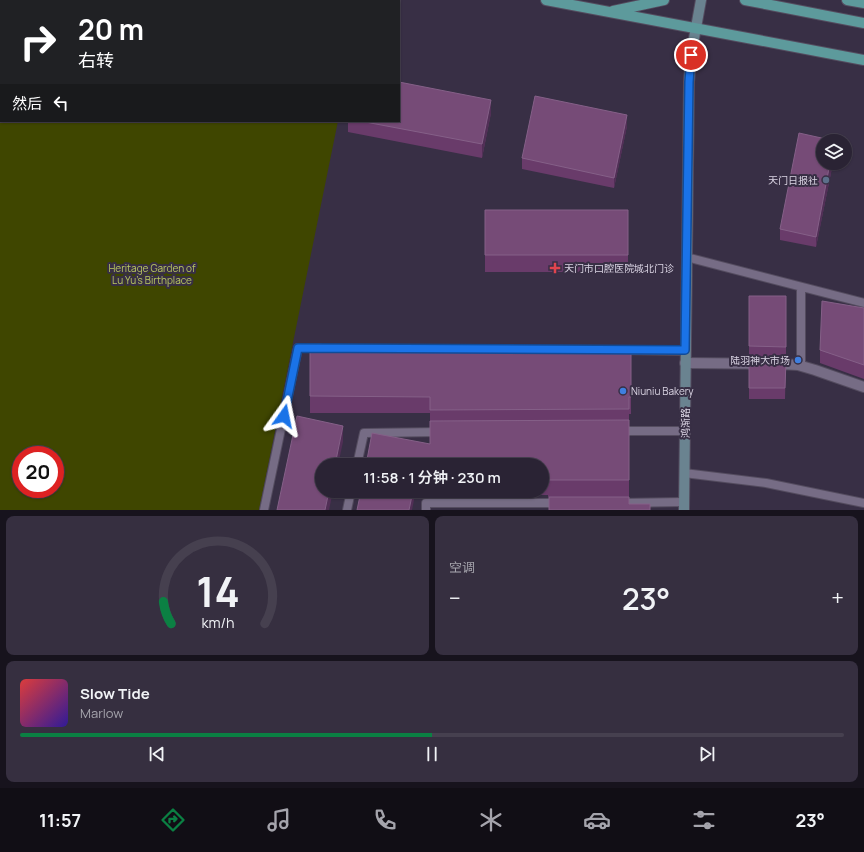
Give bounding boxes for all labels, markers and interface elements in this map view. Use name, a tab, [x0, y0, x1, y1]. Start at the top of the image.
text: 20 m	[78, 10, 144, 48]
icon: right	[12, 16, 64, 68]
pin	[674, 38, 708, 72]
icon: arrive	[680, 44, 702, 66]
text: 右转	[78, 48, 114, 72]
icon: left	[50, 92, 72, 114]
text: 然后	[12, 93, 42, 114]
map controls	[816, 134, 852, 170]
button: layers	[816, 134, 852, 170]
place label: 天门日报社	[768, 173, 818, 187]
marker: 天门日报社	[821, 175, 831, 185]
park label: Heritage Garden of Lu Yu’s Birthplace	[108, 261, 196, 287]
place label: 天门市口腔医院城北门诊	[564, 261, 674, 275]
marker: 天门市口腔医院城北门诊	[549, 262, 561, 274]
place label: 陆羽神大市场	[730, 353, 790, 367]
marker: 陆羽神大市场	[793, 355, 803, 365]
place label: Niuniu Bakery	[631, 384, 694, 398]
marker: Niuniu Bakery	[618, 386, 628, 396]
position arrow	[263, 395, 305, 437]
street label: 鸿渐路	[678, 408, 692, 438]
speed limit sign: 20	[12, 446, 64, 498]
text: 11:58 · 1 分钟 · 230 m	[363, 467, 501, 488]
text: 空调	[449, 558, 475, 576]
text: 14	[196, 562, 239, 618]
text: 23°	[622, 578, 670, 619]
text: −	[449, 583, 461, 613]
text: +	[831, 583, 844, 613]
text: km/h	[201, 612, 234, 631]
text: Slow Tide	[80, 683, 150, 704]
text: Marlow	[80, 704, 123, 722]
icon: previous	[146, 743, 168, 765]
icon: pause	[421, 743, 443, 765]
icon: next	[696, 743, 718, 765]
icon: directions	[159, 806, 187, 834]
icon: music	[265, 806, 293, 834]
icon: phone	[371, 806, 399, 834]
icon: climate	[477, 806, 505, 834]
icon: car	[583, 806, 611, 834]
icon: filters	[690, 806, 718, 834]
text: 11:57	[39, 808, 81, 832]
text: 23°	[796, 808, 825, 832]

